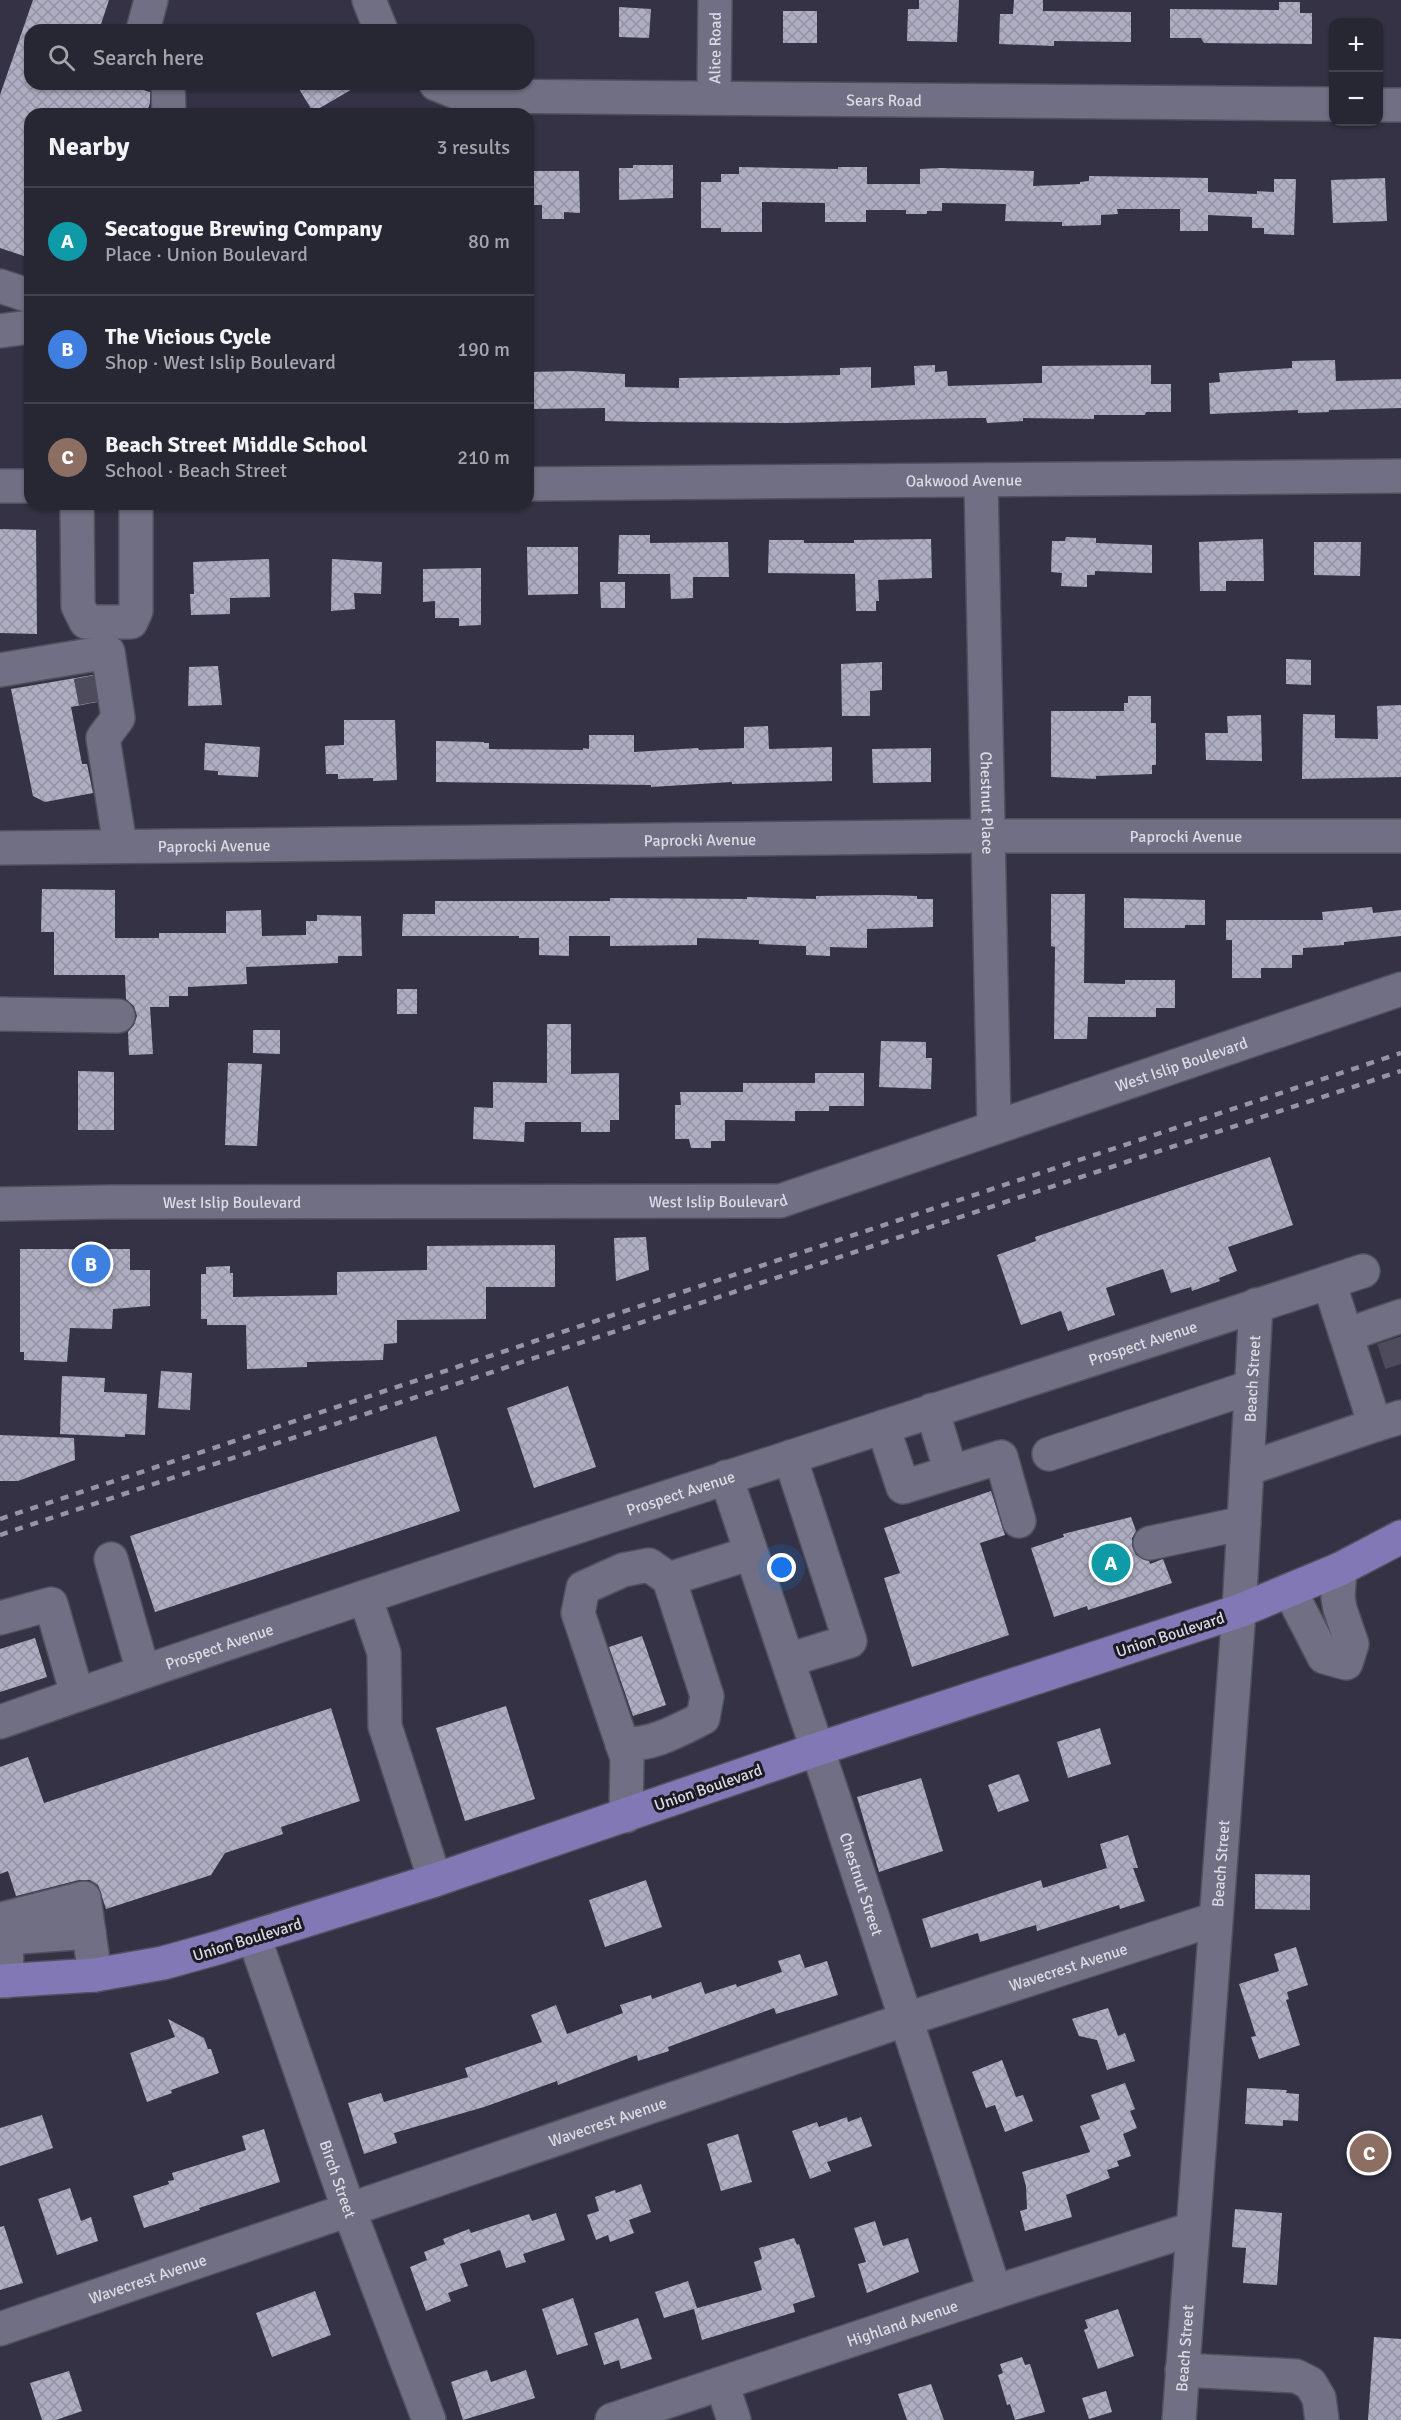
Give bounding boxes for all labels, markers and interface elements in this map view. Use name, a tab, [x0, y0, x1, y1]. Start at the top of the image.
street label: Alice Road	[705, 12, 726, 84]
map controls	[1329, 18, 1383, 126]
button: +	[1329, 18, 1383, 72]
search box	[24, 24, 534, 90]
icon: search	[45, 41, 78, 74]
text: Search here	[93, 44, 204, 71]
button: −	[1329, 72, 1383, 126]
street label: Sears Road	[846, 90, 922, 111]
text: Nearby	[48, 131, 129, 163]
text: 3 results	[437, 135, 510, 160]
text: Secatogue Brewing Company	[105, 215, 382, 242]
text: A	[61, 229, 74, 254]
text: 80 m	[468, 229, 510, 254]
text: Place · Union Boulevard	[105, 242, 308, 267]
text: The Vicious Cycle	[105, 323, 271, 350]
text: B	[61, 337, 74, 362]
text: 190 m	[457, 337, 510, 362]
text: Shop · West Islip Boulevard	[105, 350, 336, 375]
text: Beach Street Middle School	[105, 431, 367, 458]
text: C	[61, 445, 74, 470]
text: 210 m	[457, 445, 510, 470]
text: School · Beach Street	[105, 458, 287, 483]
street label: Oakwood Avenue	[906, 470, 1022, 492]
street label: Chestnut Place	[975, 751, 998, 855]
street label: Paprocki Avenue	[1130, 827, 1242, 847]
street label: Paprocki Avenue	[643, 830, 756, 851]
street label: Paprocki Avenue	[158, 836, 270, 857]
street label: West Islip Boulevard	[1113, 1033, 1250, 1097]
street label: West Islip Boulevard	[649, 1190, 790, 1212]
street label: West Islip Boulevard	[163, 1193, 301, 1213]
pin: B	[72, 1242, 110, 1286]
street label: Prospect Avenue	[1086, 1317, 1200, 1371]
street label: Beach Street	[1241, 1334, 1265, 1423]
street label: Prospect Avenue	[624, 1467, 738, 1521]
pin: A	[1092, 1540, 1130, 1586]
your location	[767, 1553, 796, 1582]
street label: Union Boulevard	[1113, 1608, 1227, 1662]
street label: Prospect Avenue	[163, 1619, 276, 1675]
street label: Union Boulevard	[652, 1760, 765, 1816]
street label: Beach Street	[1208, 1819, 1234, 1908]
street label: Chestnut Street	[835, 1830, 887, 1939]
street label: Union Boulevard	[190, 1914, 304, 1966]
street label: Wavecrest Avenue	[1007, 1939, 1130, 1996]
street label: Wavecrest Avenue	[546, 2093, 669, 2152]
pin: C	[1350, 2130, 1388, 2176]
street label: Birch Street	[314, 2137, 360, 2221]
street label: Wavecrest Avenue	[86, 2250, 210, 2309]
street label: Highland Avenue	[844, 2296, 961, 2352]
street label: Beach Street	[1172, 2304, 1199, 2393]

